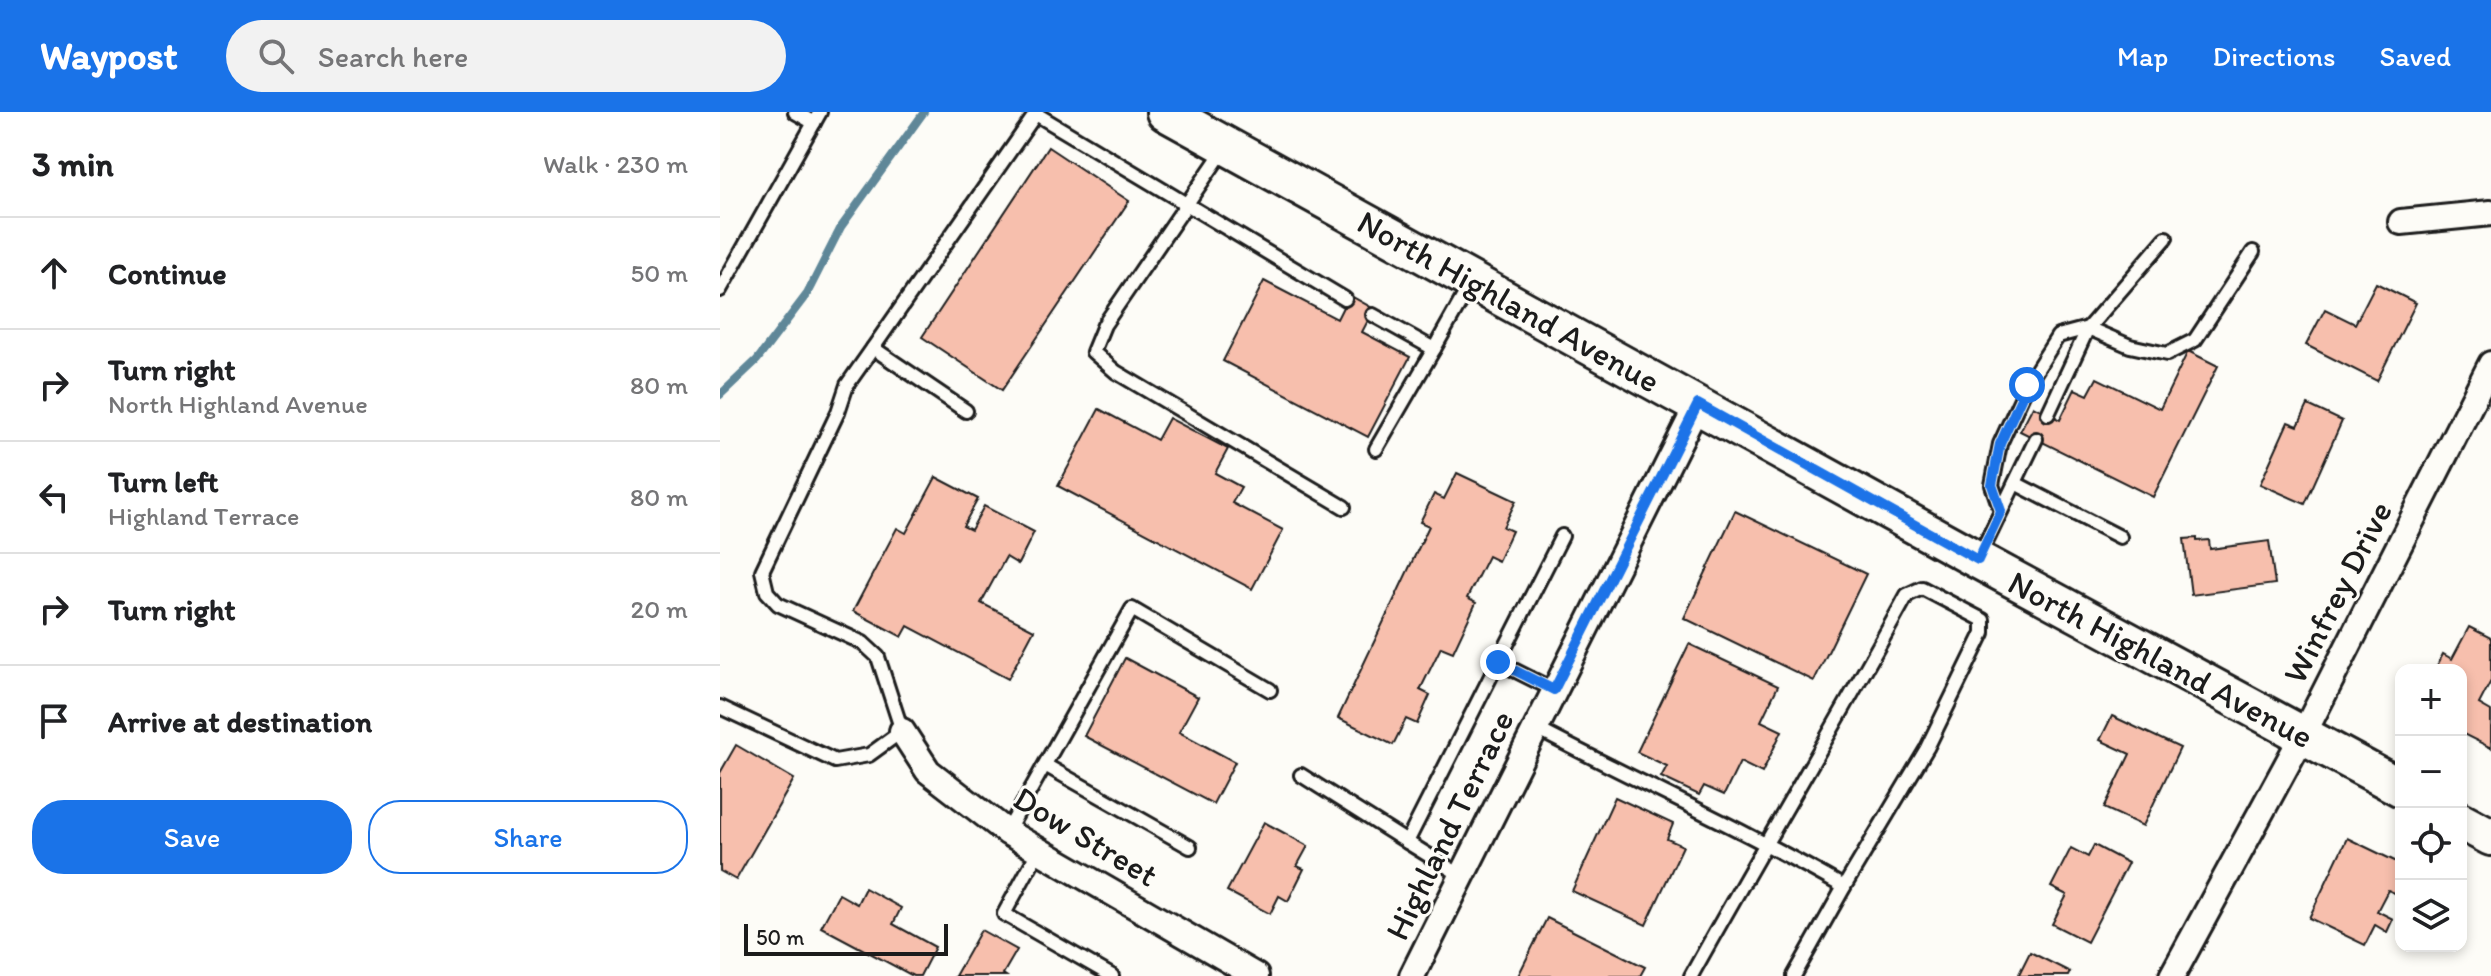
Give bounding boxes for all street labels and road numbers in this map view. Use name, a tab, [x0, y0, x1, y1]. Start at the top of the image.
street label: North Highland Avenue	[1350, 201, 1667, 402]
street label: Winfrey Drive	[2274, 494, 2401, 690]
street label: North Highland Avenue	[2001, 562, 2320, 757]
street label: Highland Terrace	[1376, 704, 1523, 947]
street label: Dow Street	[1006, 777, 1165, 896]

